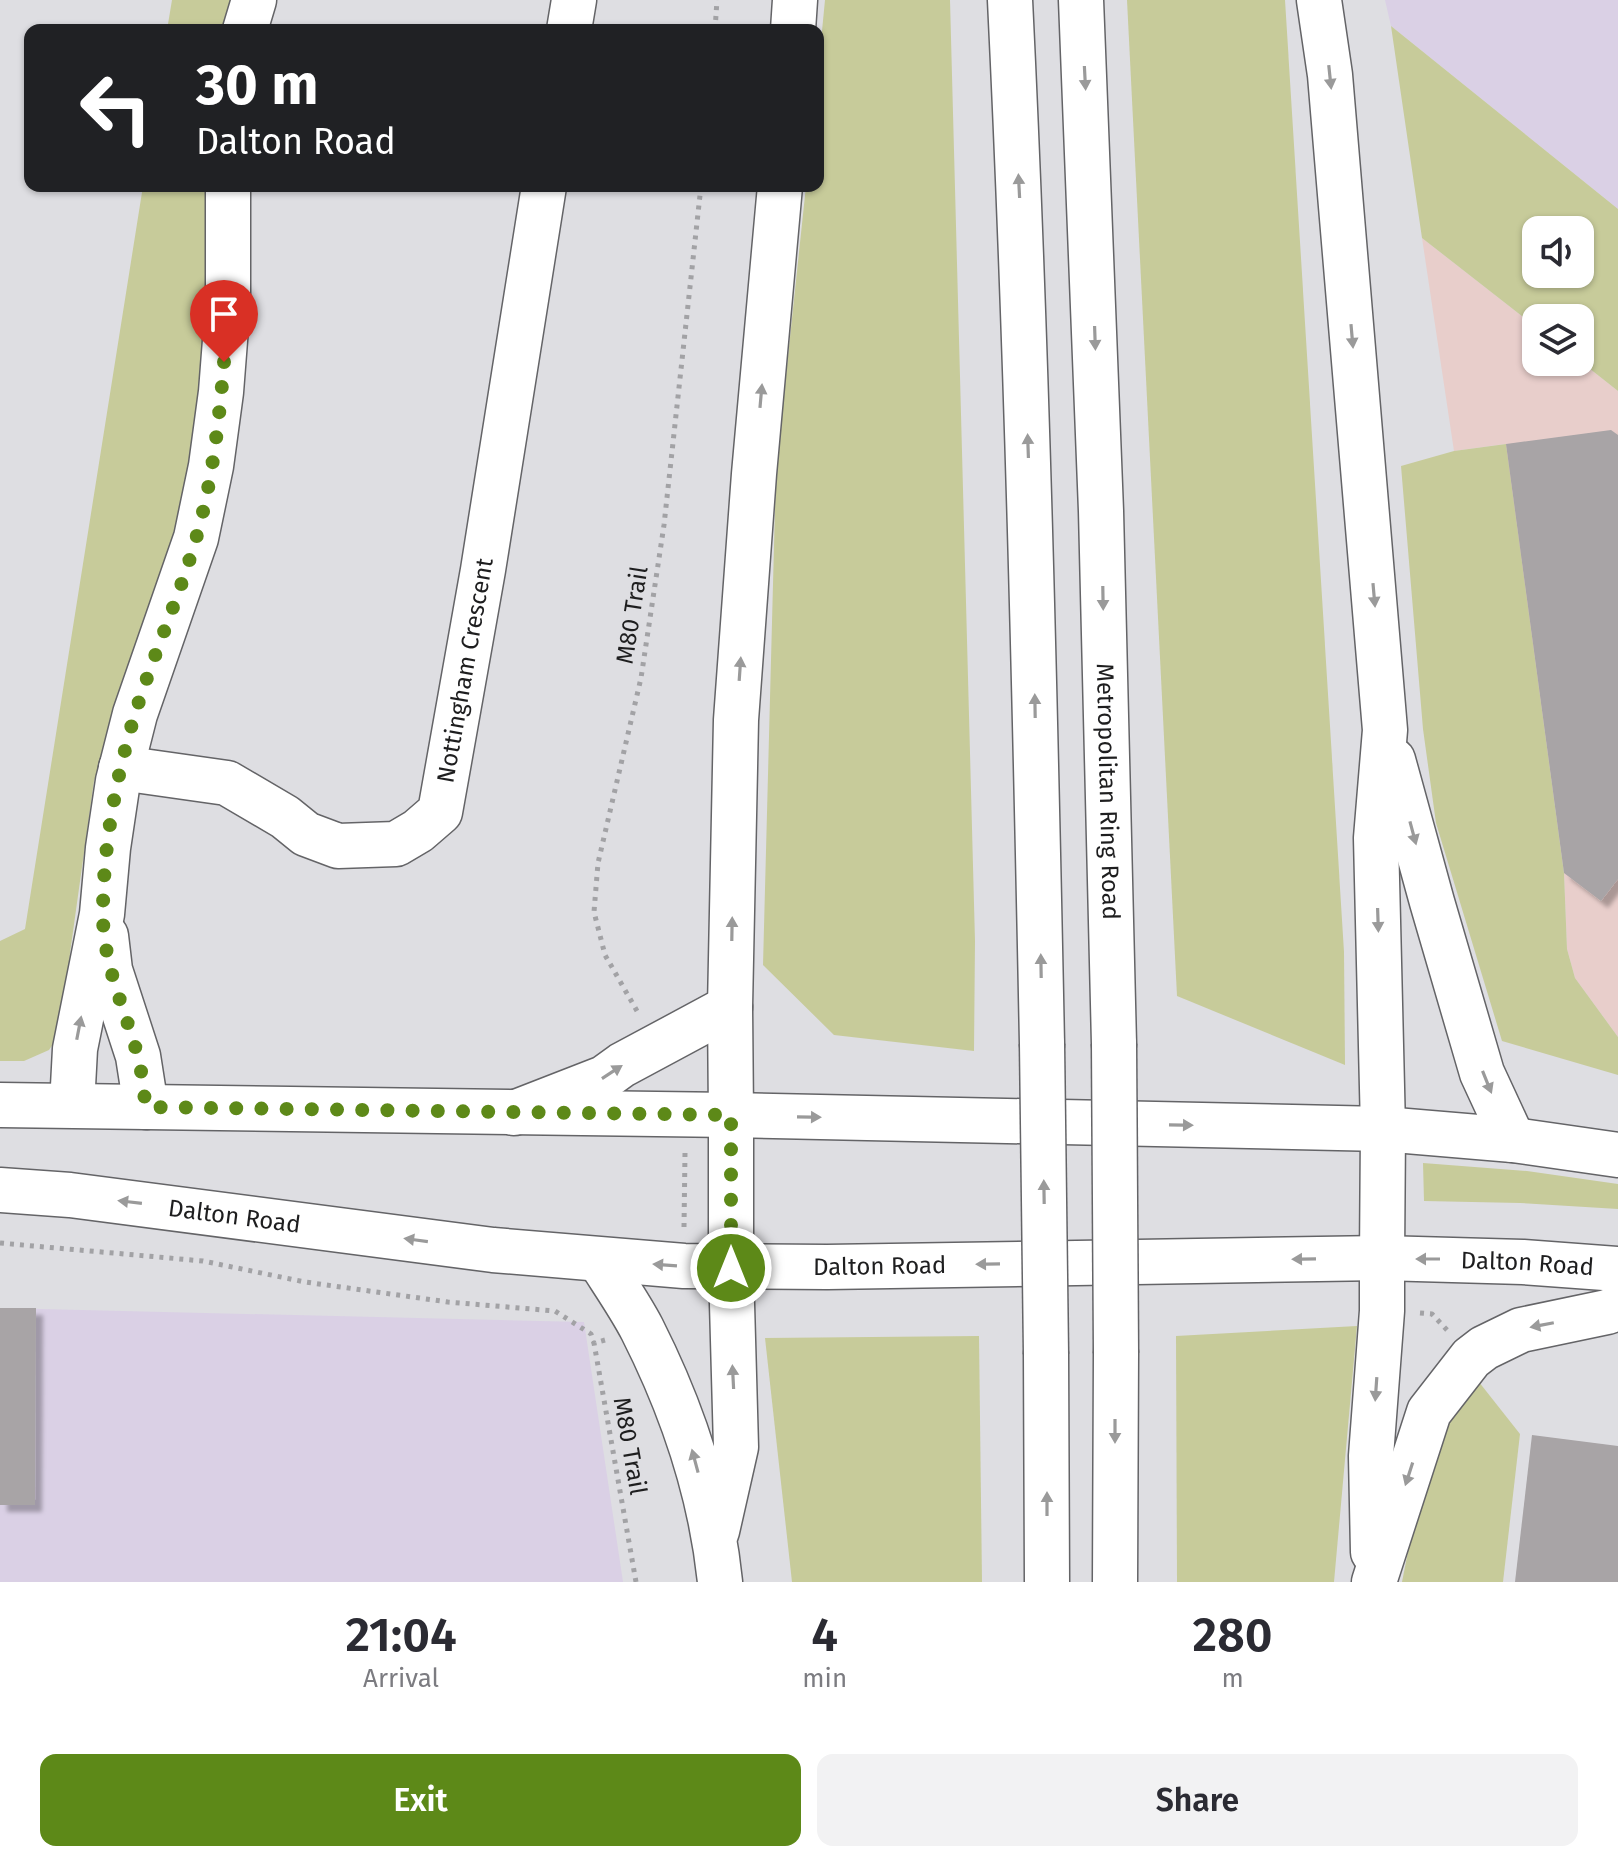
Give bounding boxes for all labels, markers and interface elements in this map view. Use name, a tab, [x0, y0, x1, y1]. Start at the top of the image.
text: 30 m	[196, 52, 318, 119]
icon: left	[64, 56, 168, 160]
one-way arrow	[1323, 65, 1336, 90]
one-way arrow	[1078, 66, 1091, 91]
text: Dalton Road	[196, 120, 396, 164]
one-way arrow	[1012, 173, 1025, 198]
map controls	[1522, 216, 1594, 376]
button: sound	[1522, 216, 1594, 288]
pin	[190, 280, 258, 362]
icon: arrive	[202, 292, 246, 336]
button: layers	[1522, 304, 1594, 376]
one-way arrow	[1346, 324, 1359, 349]
one-way arrow	[1088, 326, 1101, 351]
one-way arrow	[755, 383, 768, 408]
one-way arrow	[1022, 433, 1035, 458]
street label: Nottingham Crescent	[431, 556, 499, 785]
street label: M80 Trail	[610, 564, 654, 666]
one-way arrow	[1368, 583, 1381, 608]
one-way arrow	[1097, 586, 1109, 611]
one-way arrow	[734, 656, 747, 681]
street label: Metropolitan Ring Road	[1091, 663, 1125, 920]
one-way arrow	[1029, 693, 1042, 718]
one-way arrow	[1407, 821, 1420, 845]
one-way arrow	[1372, 908, 1385, 933]
one-way arrow	[726, 916, 738, 941]
one-way arrow	[1034, 953, 1047, 978]
one-way arrow	[73, 1015, 86, 1040]
one-way arrow	[601, 1064, 622, 1079]
one-way arrow	[1480, 1070, 1493, 1094]
one-way arrow	[797, 1111, 822, 1123]
one-way arrow	[1169, 1119, 1194, 1131]
one-way arrow	[1038, 1179, 1050, 1204]
street label: Dalton Road	[167, 1194, 302, 1239]
one-way arrow	[117, 1196, 142, 1209]
position arrow	[689, 1226, 773, 1310]
one-way arrow	[403, 1233, 428, 1246]
street label: Dalton Road	[1460, 1246, 1595, 1281]
street label: Dalton Road	[813, 1251, 946, 1281]
one-way arrow	[1291, 1253, 1316, 1265]
one-way arrow	[1415, 1253, 1440, 1265]
one-way arrow	[653, 1258, 678, 1271]
one-way arrow	[975, 1258, 1000, 1270]
one-way arrow	[1530, 1320, 1555, 1332]
one-way arrow	[726, 1364, 739, 1389]
one-way arrow	[1369, 1377, 1382, 1402]
street label: M80 Trail	[608, 1395, 652, 1497]
one-way arrow	[1109, 1419, 1121, 1444]
one-way arrow	[688, 1449, 700, 1474]
one-way arrow	[1403, 1463, 1415, 1487]
one-way arrow	[1041, 1491, 1053, 1516]
text: 21:04	[345, 1606, 457, 1664]
text: 4	[811, 1606, 838, 1664]
text: 280	[1193, 1606, 1273, 1664]
text: Arrival	[363, 1663, 439, 1694]
text: min	[802, 1663, 847, 1694]
text: m	[1221, 1663, 1244, 1694]
button: Exit	[40, 1754, 801, 1846]
button: Share	[817, 1754, 1578, 1846]

